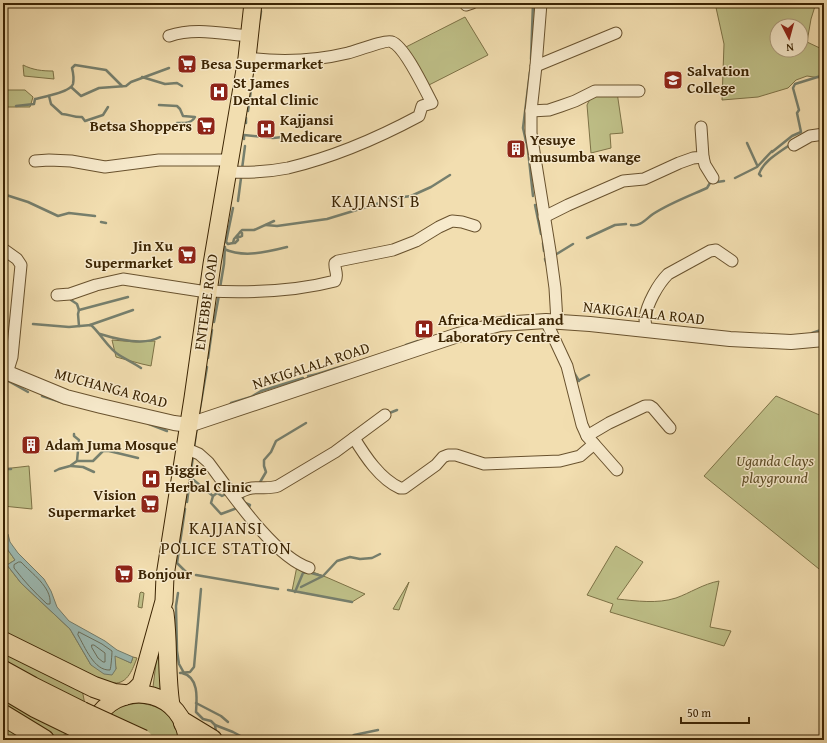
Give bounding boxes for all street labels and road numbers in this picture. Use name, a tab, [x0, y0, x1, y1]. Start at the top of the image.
street label: ENTEBBE ROAD	[188, 253, 223, 351]
street label: NAKIGALALA ROAD	[582, 296, 706, 329]
street label: NAKIGALALA ROAD	[250, 337, 372, 394]
street label: MUCHANGA ROAD	[52, 362, 170, 413]

